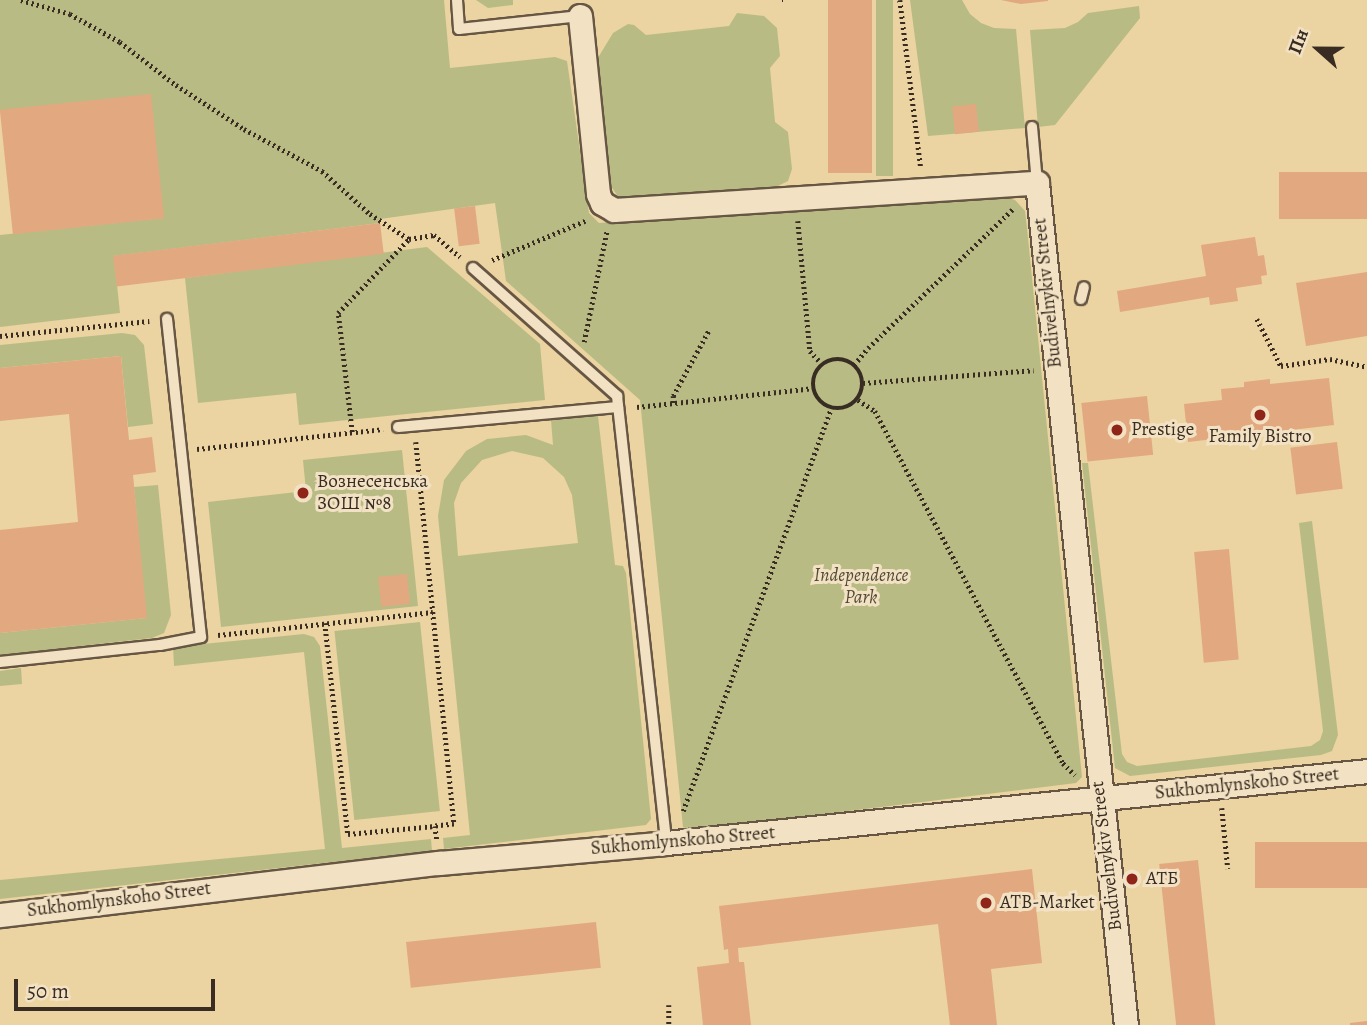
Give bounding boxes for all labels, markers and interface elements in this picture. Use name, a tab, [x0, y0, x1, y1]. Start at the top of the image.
north arrow	[1283, 14, 1353, 84]
text: Пн	[1282, 25, 1315, 58]
street label: Budivelnykiv Street	[1029, 217, 1067, 369]
marker: Family Bistro	[1252, 407, 1268, 423]
place label: Prestige	[1131, 419, 1194, 441]
marker: Prestige	[1109, 422, 1125, 438]
place label: Family Bistro	[1209, 426, 1311, 448]
place label: Вознесенська ЗОШ №8	[317, 471, 428, 515]
marker: Вознесенська ЗОШ №8	[295, 485, 311, 501]
park label: Independence Park	[814, 565, 908, 609]
street label: Sukhomlynskoho Street	[1154, 763, 1340, 805]
street label: Budivelnykiv Street	[1086, 780, 1128, 932]
street label: Sukhomlynskoho Street	[590, 822, 776, 860]
place label: АТБ	[1146, 868, 1178, 890]
marker: АТБ	[1124, 871, 1140, 887]
street label: Sukhomlynskoho Street	[26, 877, 212, 923]
place label: ATB-Market	[1000, 892, 1095, 914]
marker: ATB-Market	[978, 895, 994, 911]
scale bar	[18, 965, 219, 1009]
text: 50 m	[27, 977, 69, 1005]

